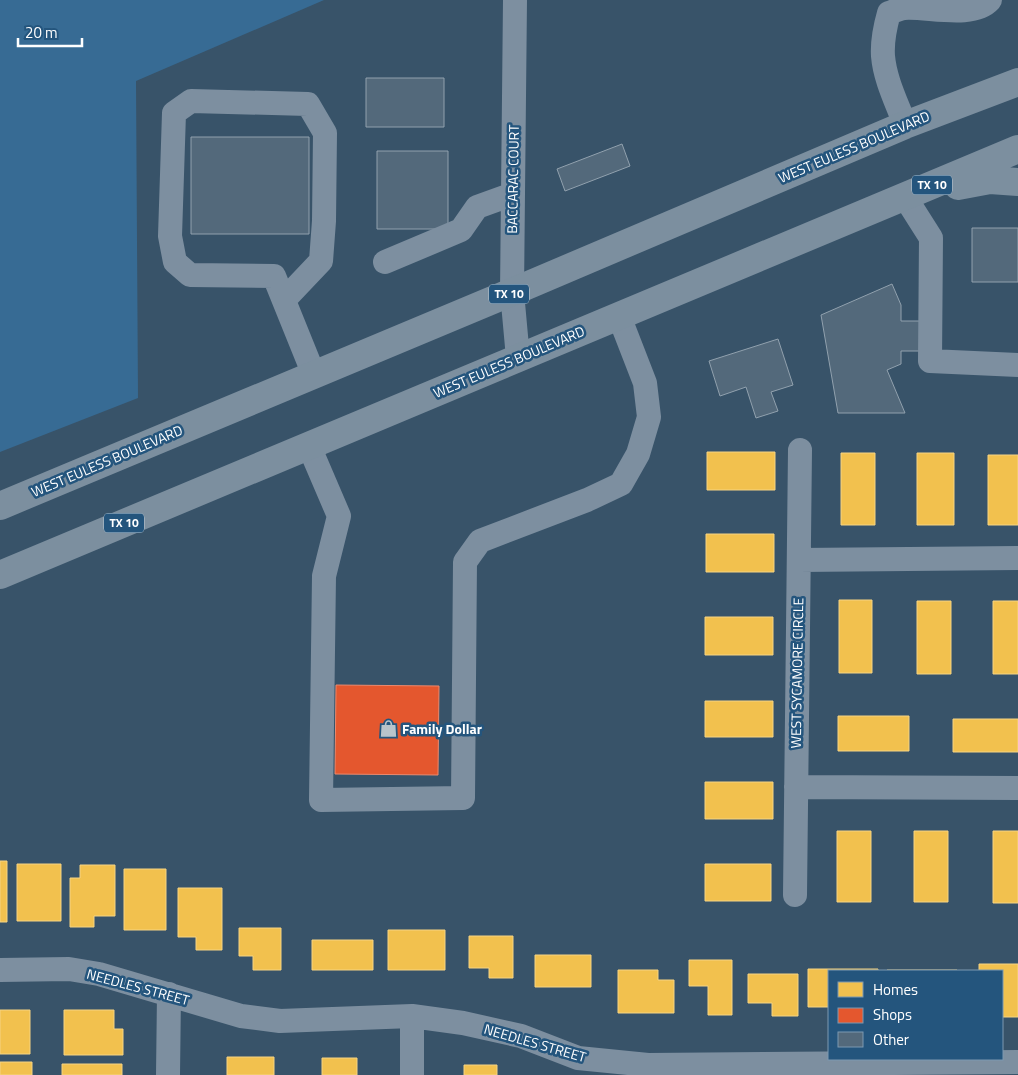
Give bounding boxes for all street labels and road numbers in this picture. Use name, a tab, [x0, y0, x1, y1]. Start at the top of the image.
street label: WEST EULESS BOULEVARD	[775, 105, 933, 188]
street label: BACCARAC COURT	[501, 124, 524, 234]
road number: TX 10	[912, 176, 952, 194]
road number: TX 10	[489, 284, 529, 304]
street label: WEST EULESS BOULEVARD	[430, 320, 588, 403]
street label: WEST EULESS BOULEVARD	[28, 419, 186, 502]
road number: TX 10	[104, 514, 144, 532]
street label: WEST SYCAMORE CIRCLE	[785, 597, 808, 749]
street label: NEEDLES STREET	[84, 963, 192, 1010]
street label: NEEDLES STREET	[482, 1018, 589, 1067]

